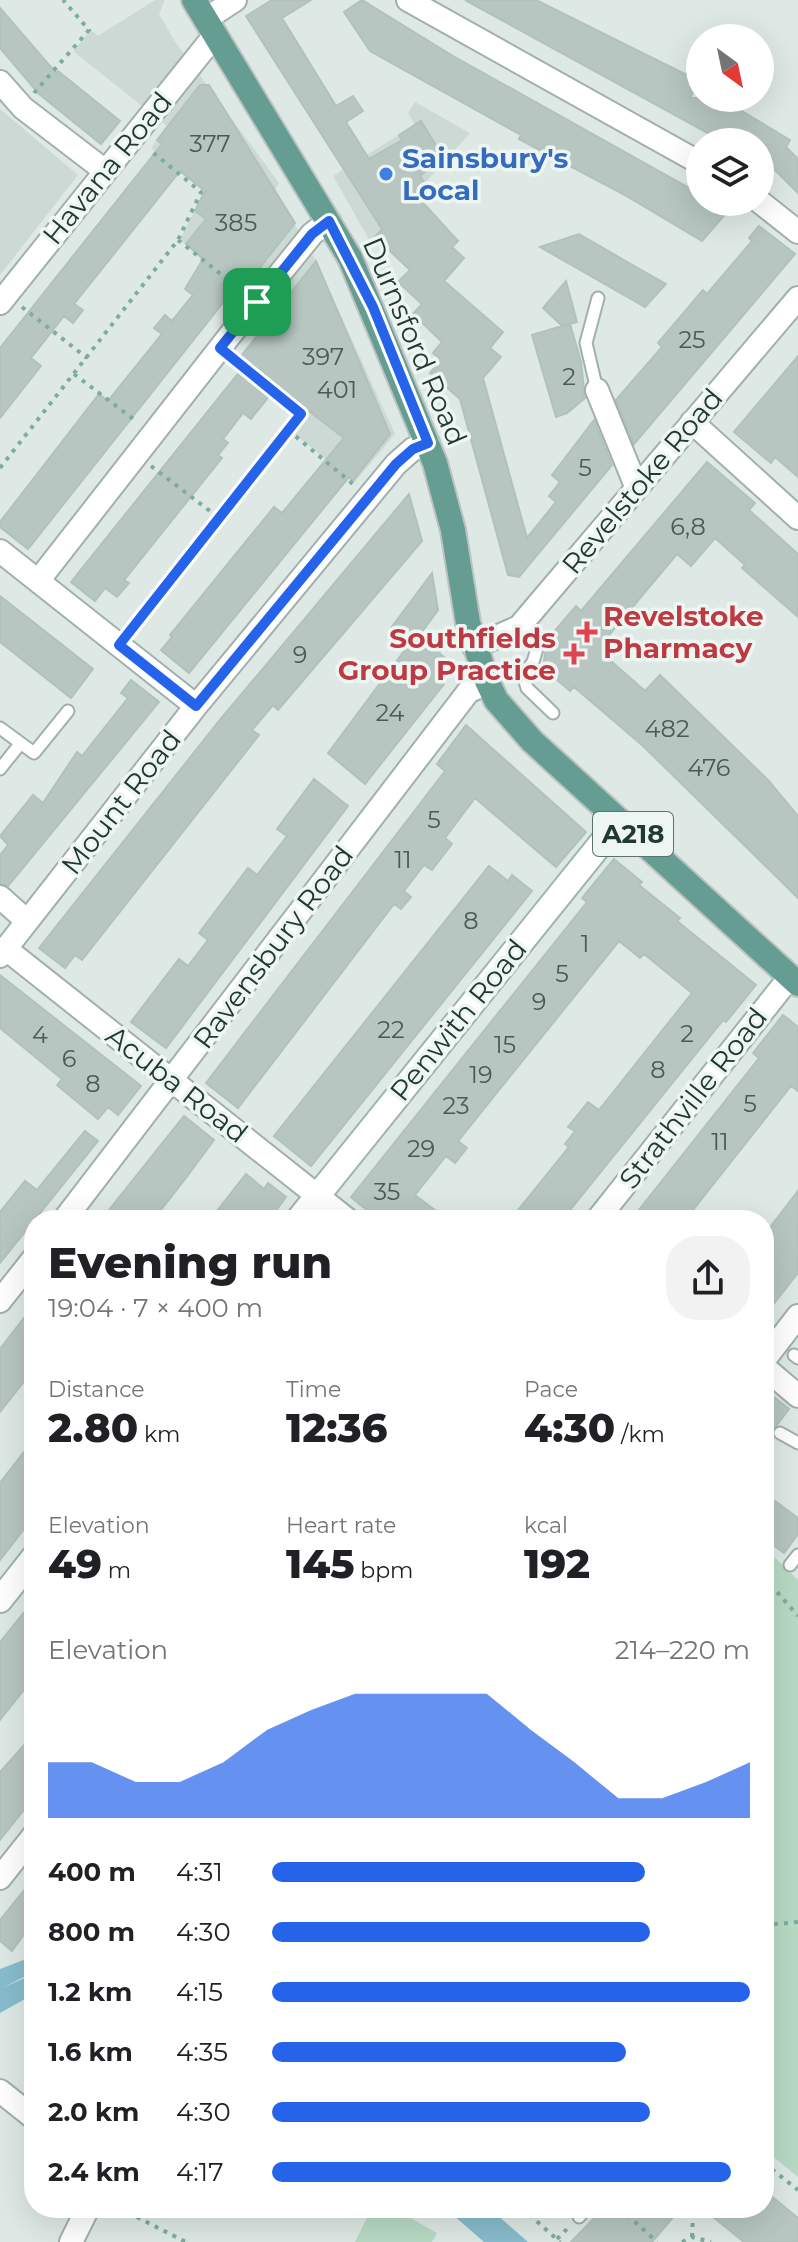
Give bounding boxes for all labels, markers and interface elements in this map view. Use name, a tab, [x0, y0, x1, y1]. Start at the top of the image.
north arrow	[686, 24, 774, 112]
map controls	[686, 24, 774, 216]
street label: Havana Road	[35, 85, 179, 251]
button: layers	[686, 128, 774, 216]
house number: 377	[189, 129, 231, 158]
place label: Sainsbury's Local	[402, 141, 569, 207]
marker: Sainsbury's Local	[377, 165, 395, 183]
house number: 385	[215, 208, 257, 237]
street label: Durnsford Road	[356, 232, 474, 450]
pin	[223, 268, 291, 336]
icon: arrive	[235, 280, 279, 324]
house number: 25	[678, 325, 706, 354]
house number: 397	[302, 342, 344, 371]
house number: 2	[562, 362, 576, 391]
house number: 401	[317, 375, 357, 404]
street label: Revelstoke Road	[554, 381, 730, 581]
house number: 5	[578, 453, 592, 482]
house number: 6,8	[670, 512, 706, 541]
place label: Revelstoke Pharmacy	[603, 599, 764, 665]
place label: Southfields Group Practice	[338, 621, 556, 687]
marker: Revelstoke Pharmacy	[578, 623, 596, 641]
house number: 9	[293, 640, 307, 669]
marker: Southfields Group Practice	[563, 643, 585, 665]
house number: 24	[376, 698, 405, 727]
house number: 482	[644, 714, 690, 743]
street label: Mount Road	[54, 723, 188, 881]
house number: 476	[688, 753, 730, 782]
house number: 5	[427, 805, 441, 834]
road number: A218	[593, 812, 673, 856]
street label: Ravensbury Road	[186, 839, 360, 1055]
house number: 11	[394, 845, 412, 874]
house number: 8	[463, 906, 479, 935]
house number: 1	[581, 929, 589, 958]
street label: Penwith Road	[382, 932, 534, 1108]
house number: 5	[555, 959, 569, 988]
house number: 9	[532, 987, 546, 1016]
street label: Strathville Road	[612, 1001, 774, 1195]
house number: 22	[377, 1015, 405, 1044]
street label: Acuba Road	[99, 1018, 255, 1150]
house number: 2	[680, 1019, 694, 1048]
house number: 4	[32, 1020, 48, 1049]
house number: 15	[494, 1030, 516, 1059]
house number: 6	[62, 1044, 76, 1073]
house number: 8	[650, 1055, 666, 1084]
house number: 19	[469, 1060, 493, 1089]
house number: 8	[85, 1069, 101, 1098]
house number: 5	[743, 1089, 757, 1118]
house number: 23	[442, 1091, 470, 1120]
house number: 11	[711, 1127, 729, 1156]
house number: 29	[407, 1134, 435, 1163]
house number: 35	[374, 1177, 400, 1206]
text: Evening run	[48, 1235, 332, 1289]
button: share	[666, 1236, 750, 1320]
text: 19:04 · 7 × 400 m	[48, 1292, 263, 1324]
text: Distance	[48, 1376, 145, 1403]
text: Time	[286, 1376, 341, 1403]
text: Pace	[524, 1376, 578, 1403]
text: 2.80	[48, 1403, 138, 1452]
text: 12:36	[286, 1403, 388, 1452]
text: 4:30	[524, 1403, 615, 1452]
text: km	[138, 1421, 180, 1448]
text: /km	[615, 1421, 665, 1448]
text: Elevation	[48, 1512, 150, 1539]
text: Heart rate	[286, 1512, 396, 1539]
text: kcal	[524, 1512, 568, 1539]
text: 49	[48, 1539, 102, 1588]
text: 145	[286, 1539, 354, 1588]
text: 192	[524, 1539, 590, 1588]
text: m	[102, 1557, 131, 1584]
text: bpm	[354, 1557, 413, 1584]
text: Elevation	[48, 1634, 168, 1666]
text: 214–220 m	[615, 1634, 750, 1666]
text: 400 m	[48, 1856, 136, 1888]
text: 4:31	[176, 1856, 223, 1888]
text: 800 m	[48, 1916, 135, 1948]
text: 4:30	[176, 1916, 231, 1948]
text: 1.2 km	[48, 1976, 132, 2008]
text: 4:15	[176, 1976, 223, 2008]
text: 1.6 km	[48, 2036, 133, 2068]
text: 4:35	[176, 2036, 228, 2068]
text: 2.0 km	[48, 2096, 139, 2128]
text: 4:30	[176, 2096, 231, 2128]
text: 2.4 km	[48, 2156, 140, 2188]
text: 4:17	[176, 2156, 224, 2188]

